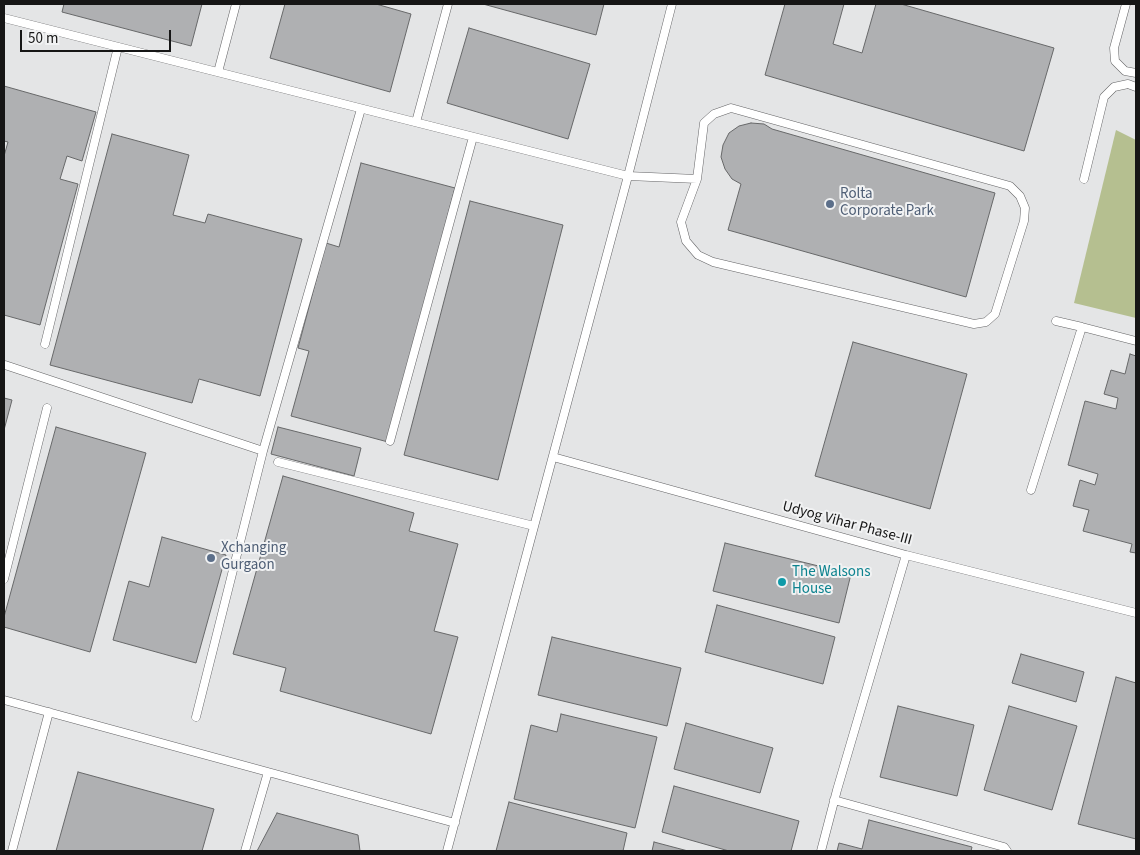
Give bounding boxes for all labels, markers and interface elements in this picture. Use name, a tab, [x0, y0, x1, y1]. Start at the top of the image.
scale bar	[22, 20, 174, 52]
text: 50 m	[28, 28, 58, 49]
place label: Rolta Corporate Park	[840, 186, 934, 221]
marker: Rolta Corporate Park	[824, 198, 836, 210]
street label: Udyog Vihar Phase-III	[780, 498, 914, 550]
place label: Xchanging Gurgaon	[221, 540, 286, 575]
marker: Xchanging Gurgaon	[205, 552, 217, 564]
place label: The Walsons House	[792, 564, 870, 599]
marker: The Walsons House	[776, 576, 788, 588]

